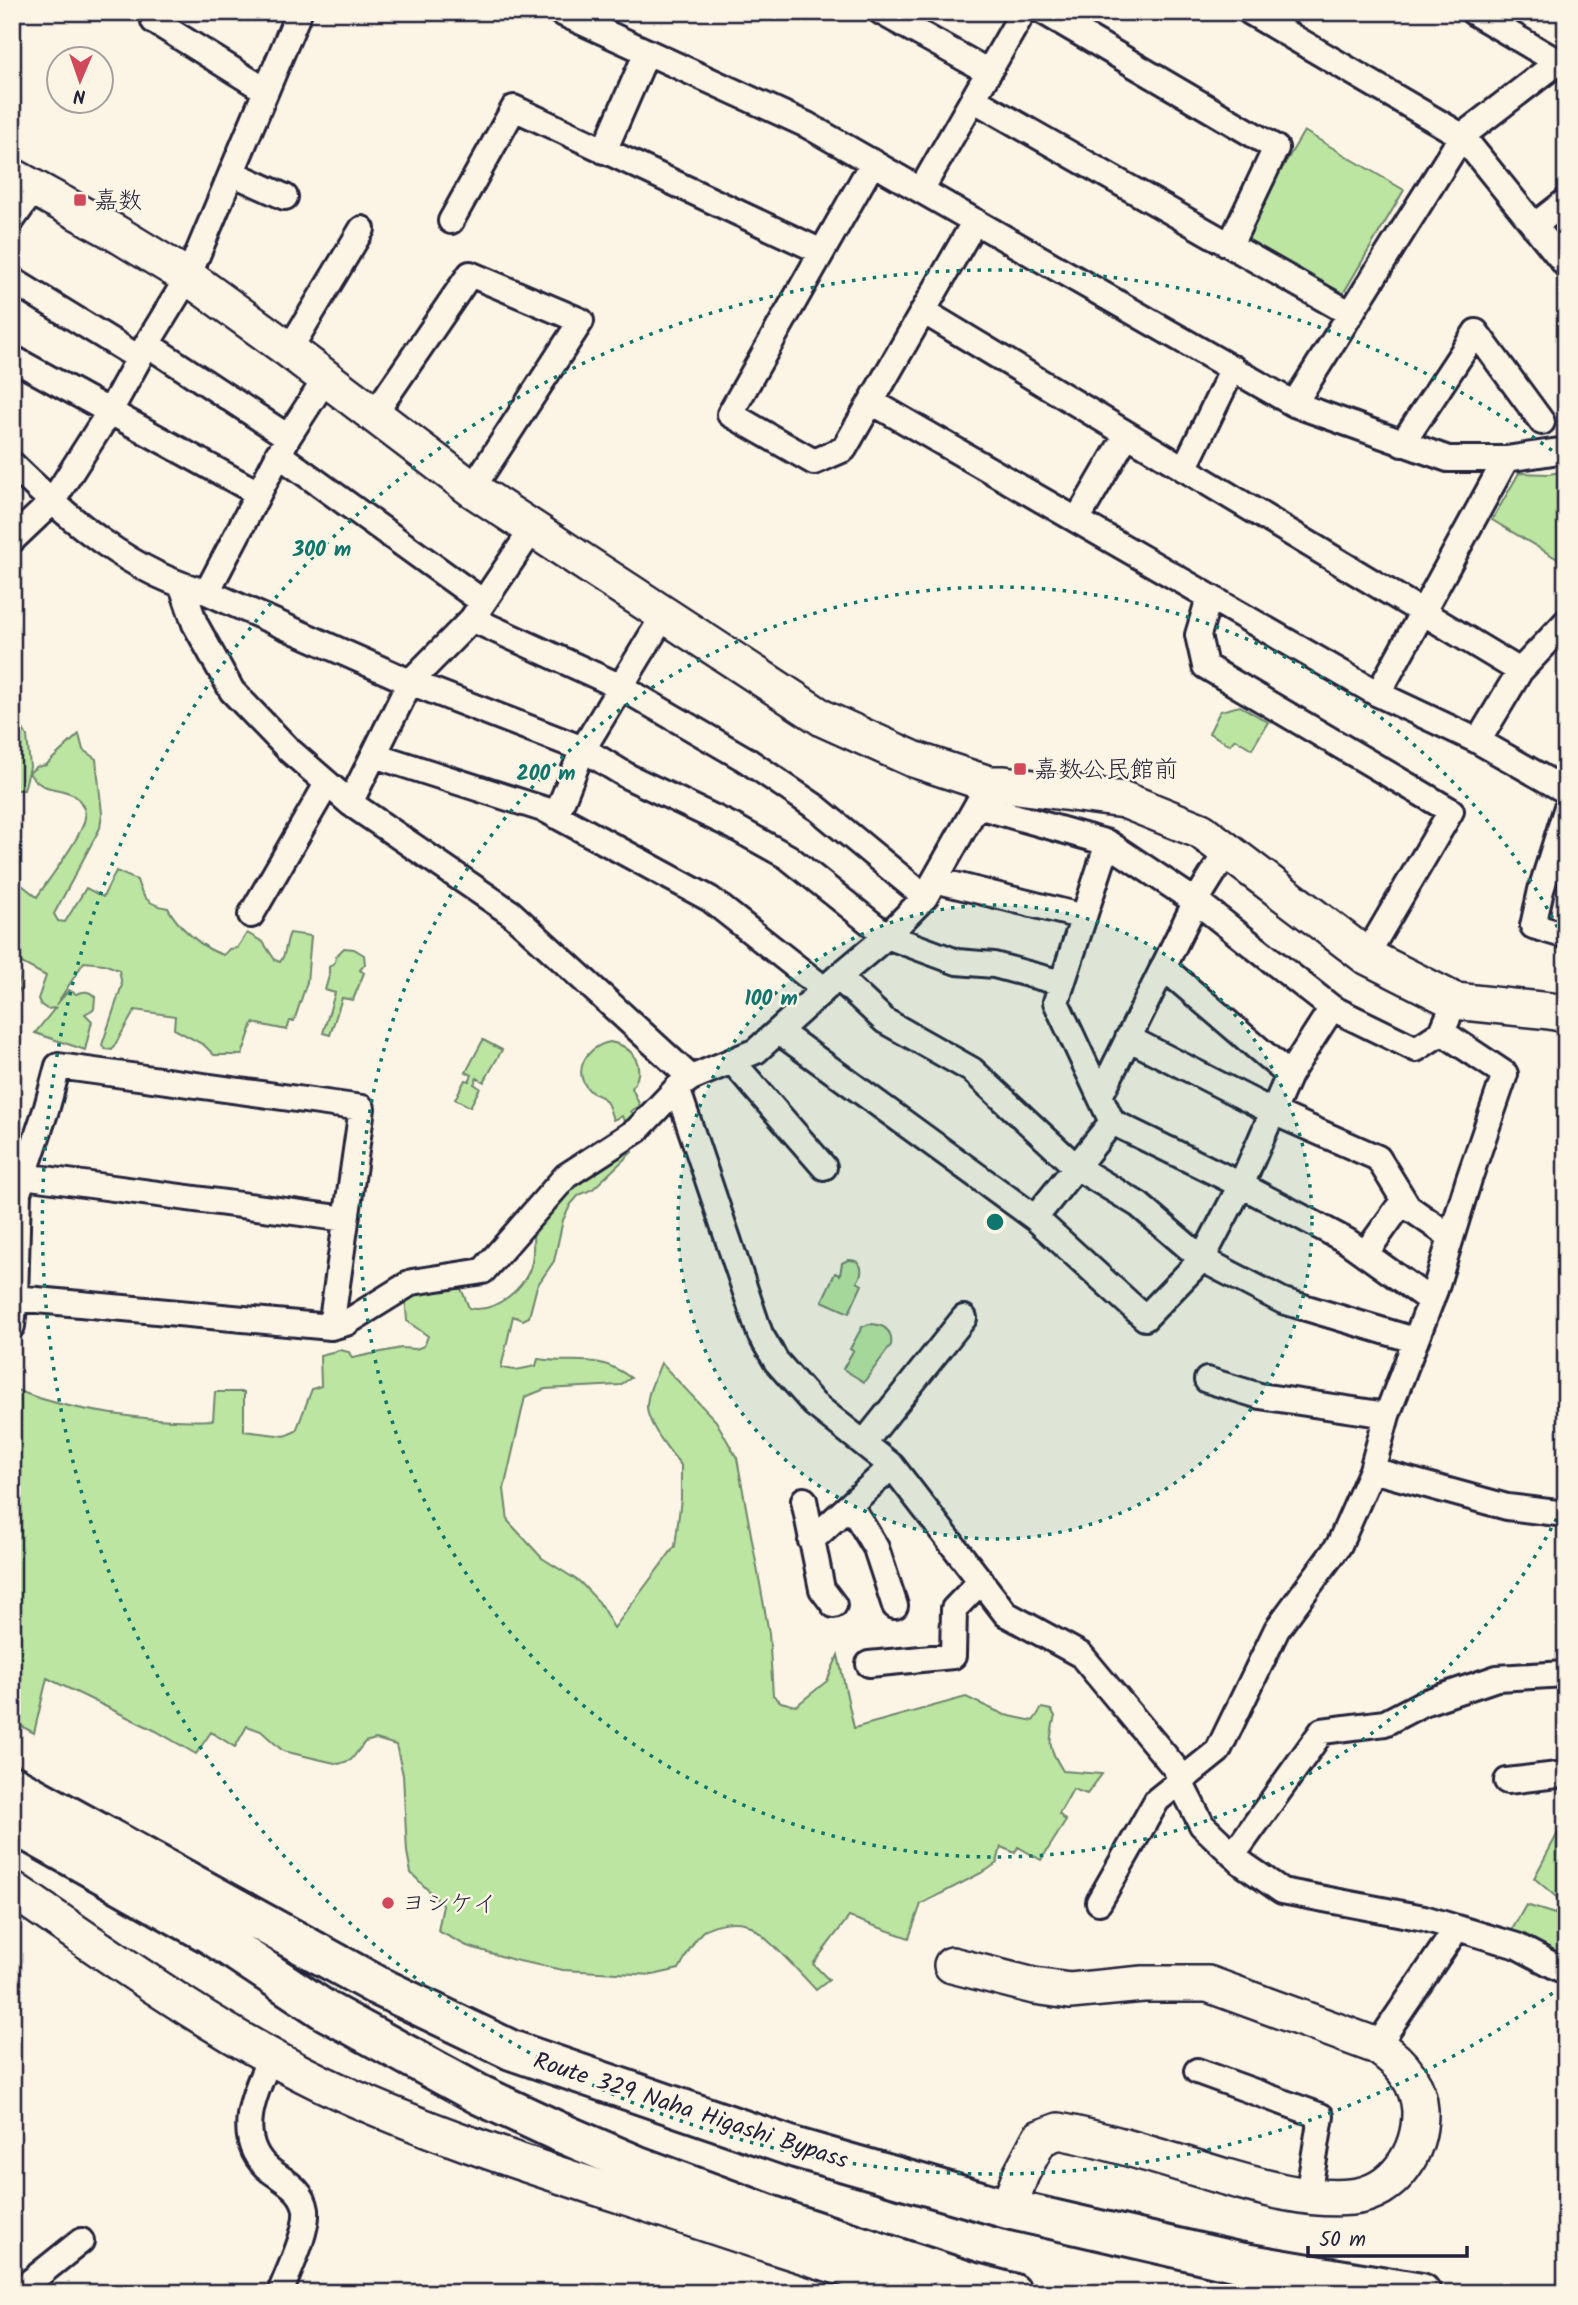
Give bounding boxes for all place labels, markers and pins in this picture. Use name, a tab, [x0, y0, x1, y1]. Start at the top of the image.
place label: 嘉数	[94, 182, 142, 221]
marker: 嘉数	[72, 192, 88, 208]
place label: 嘉数公民館前	[1034, 751, 1178, 790]
marker: 嘉数公民館前	[1012, 761, 1028, 777]
centre of rings	[983, 1210, 1007, 1234]
place label: ヨシケイ	[402, 1885, 497, 1924]
marker: ヨシケイ	[380, 1895, 396, 1911]

